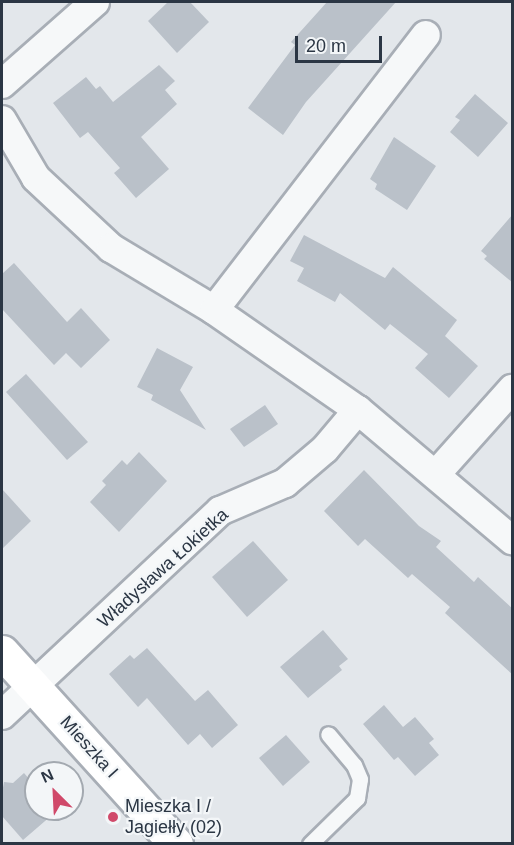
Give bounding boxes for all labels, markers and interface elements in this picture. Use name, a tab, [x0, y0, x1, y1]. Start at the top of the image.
scale bar	[298, 24, 385, 62]
text: 20 m	[306, 36, 346, 56]
street label: Władysława Łokietka	[93, 504, 233, 632]
street label: Mieszka I	[56, 712, 122, 782]
north arrow	[24, 761, 84, 821]
text: N	[39, 766, 56, 786]
place label: Mieszka I / Jagiełły (02)	[125, 796, 222, 838]
marker: Mieszka I / Jagiełły (02)	[106, 810, 120, 824]

